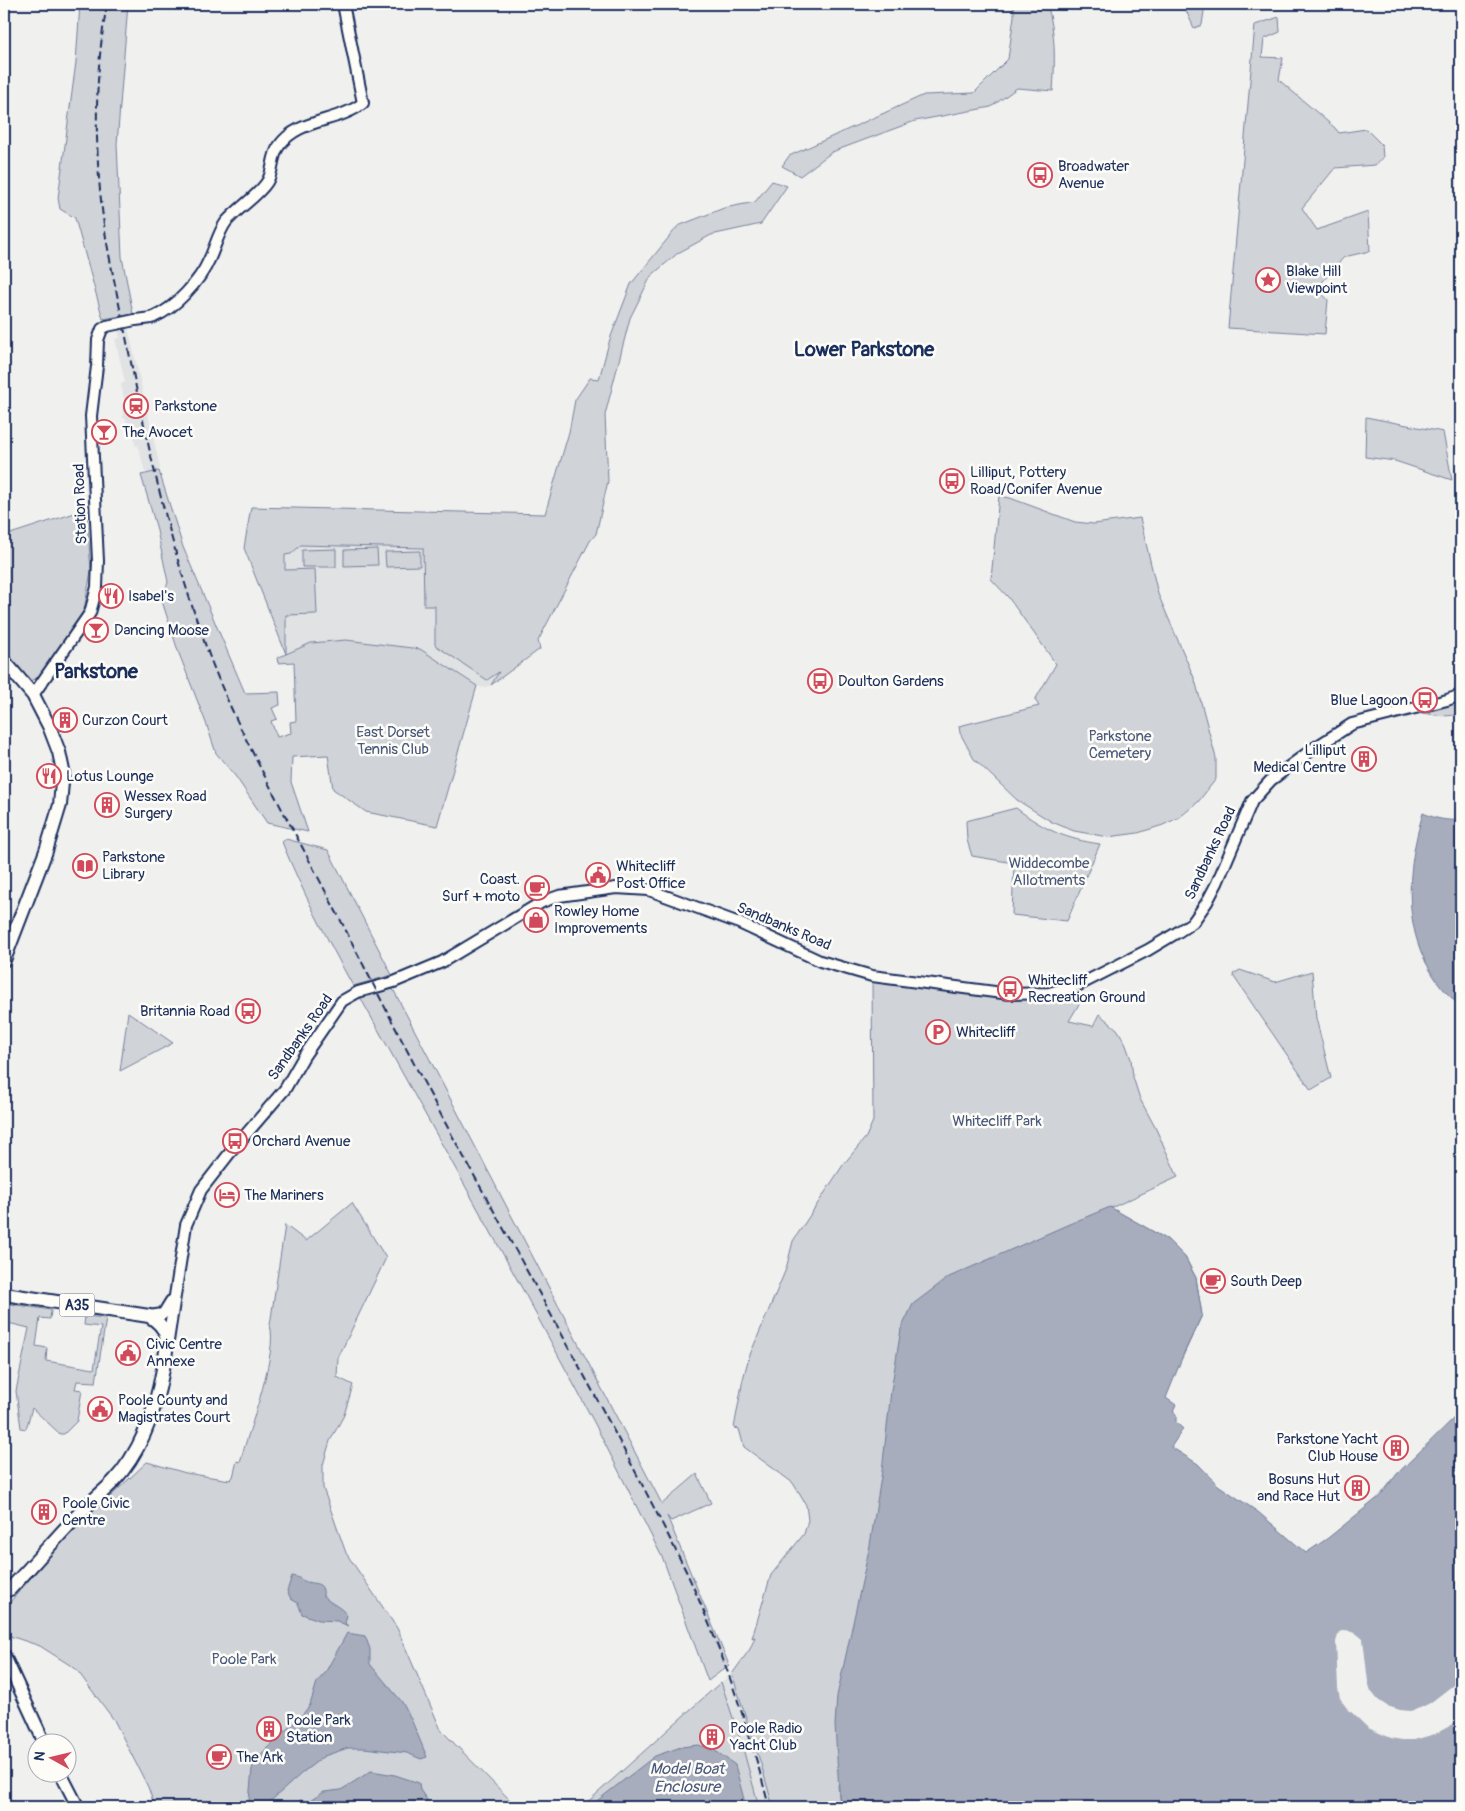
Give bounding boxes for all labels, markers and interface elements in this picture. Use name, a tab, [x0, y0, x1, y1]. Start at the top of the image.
place label: Broadwater Avenue	[1058, 157, 1130, 193]
bus stop icon: Broadwater Avenue	[1027, 162, 1053, 188]
place label: Blake Hill Viewpoint	[1286, 262, 1348, 298]
place icon: Blake Hill Viewpoint	[1255, 267, 1281, 293]
district label: Lower Parkstone	[794, 337, 935, 362]
station icon: Parkstone	[123, 393, 149, 419]
place label: Parkstone	[154, 397, 217, 416]
bar icon: The Avocet	[91, 419, 117, 445]
place label: The Avocet	[122, 423, 194, 442]
street label: Station Road	[70, 463, 91, 545]
place label: Lilliput, Pottery Road/Conifer Avenue	[970, 463, 1103, 499]
bus stop icon: Lilliput, Pottery Road/Conifer Avenue	[939, 468, 965, 494]
restaurant icon: Isabel's	[98, 583, 124, 609]
place label: Isabel's	[128, 587, 174, 606]
bar icon: Dancing Moose	[83, 617, 109, 643]
place label: Dancing Moose	[114, 621, 209, 640]
district label: Parkstone	[54, 659, 139, 684]
bus stop icon: Doulton Gardens	[807, 668, 833, 694]
place label: Doulton Gardens	[838, 672, 944, 691]
bus stop icon: Blue Lagoon	[1412, 687, 1438, 713]
place label: Blue Lagoon	[1330, 691, 1408, 710]
building icon: Curzon Court	[52, 707, 78, 733]
place label: Curzon Court	[82, 711, 169, 730]
park label: East Dorset Tennis Club	[356, 723, 431, 759]
park label: Parkstone Cemetery	[1089, 727, 1152, 763]
place label: Lilliput Medical Centre	[1253, 741, 1347, 777]
building icon: Lilliput Medical Centre	[1351, 746, 1377, 772]
restaurant icon: Lotus Lounge	[36, 763, 62, 789]
place label: Lotus Lounge	[66, 767, 154, 786]
place label: Wessex Road Surgery	[124, 787, 207, 823]
building icon: Wessex Road Surgery	[94, 792, 120, 818]
street label: Sandbanks Road	[1181, 804, 1240, 903]
place label: Parkstone Library	[102, 848, 165, 884]
library icon: Parkstone Library	[72, 853, 98, 879]
park label: Widdecombe Allotments	[1008, 854, 1090, 890]
place label: Whitecliff Post Office	[616, 857, 686, 893]
public building icon: Whitecliff Post Office	[585, 862, 611, 888]
place label: Coast. Surf + moto	[442, 870, 520, 906]
cafe icon: Coast. Surf + moto	[524, 875, 550, 901]
street label: Sandbanks Road	[734, 898, 834, 955]
place label: Rowley Home Improvements	[554, 902, 648, 938]
shop icon: Rowley Home Improvements	[523, 907, 549, 933]
place label: Whitecliff Recreation Ground	[1028, 971, 1145, 1007]
bus stop icon: Whitecliff Recreation Ground	[997, 976, 1023, 1002]
street label: Sandbanks Road	[264, 991, 337, 1084]
bus stop icon: Britannia Road	[235, 998, 261, 1024]
place label: Britannia Road	[140, 1002, 230, 1021]
parking icon: Whitecliff	[925, 1019, 951, 1045]
place label: Whitecliff	[956, 1023, 1016, 1042]
park label: Whitecliff Park	[952, 1112, 1042, 1131]
bus stop icon: Orchard Avenue	[222, 1128, 248, 1154]
place label: Orchard Avenue	[252, 1132, 351, 1151]
hotel icon: The Mariners	[214, 1182, 240, 1208]
place label: The Mariners	[244, 1186, 324, 1205]
cafe icon: South Deep	[1200, 1268, 1226, 1294]
place label: South Deep	[1230, 1272, 1302, 1291]
road number: A35	[60, 1294, 94, 1316]
place label: Civic Centre Annexe	[146, 1335, 222, 1371]
public building icon: Civic Centre Annexe	[115, 1340, 141, 1366]
place label: Poole County and Magistrates Court	[118, 1391, 231, 1427]
public building icon: Poole County and Magistrates Court	[87, 1396, 113, 1422]
place label: Parkstone Yacht Club House	[1276, 1430, 1379, 1466]
building icon: Parkstone Yacht Club House	[1383, 1435, 1409, 1461]
place label: Bosuns Hut and Race Hut	[1257, 1470, 1341, 1506]
building icon: Bosuns Hut and Race Hut	[1344, 1475, 1370, 1501]
place label: Poole Civic Centre	[62, 1494, 130, 1530]
building icon: Poole Civic Centre	[31, 1499, 57, 1525]
park label: Poole Park	[212, 1650, 277, 1669]
place label: Poole Park Station	[286, 1711, 352, 1747]
building icon: Poole Park Station	[256, 1716, 282, 1742]
place label: Poole Radio Yacht Club	[729, 1719, 802, 1755]
building icon: Poole Radio Yacht Club	[699, 1724, 725, 1750]
north arrow	[28, 1734, 78, 1784]
cafe icon: The Ark	[206, 1744, 232, 1770]
place label: The Ark	[236, 1748, 284, 1767]
text: N	[31, 1750, 49, 1762]
water label: Model Boat Enclosure	[650, 1759, 726, 1797]

